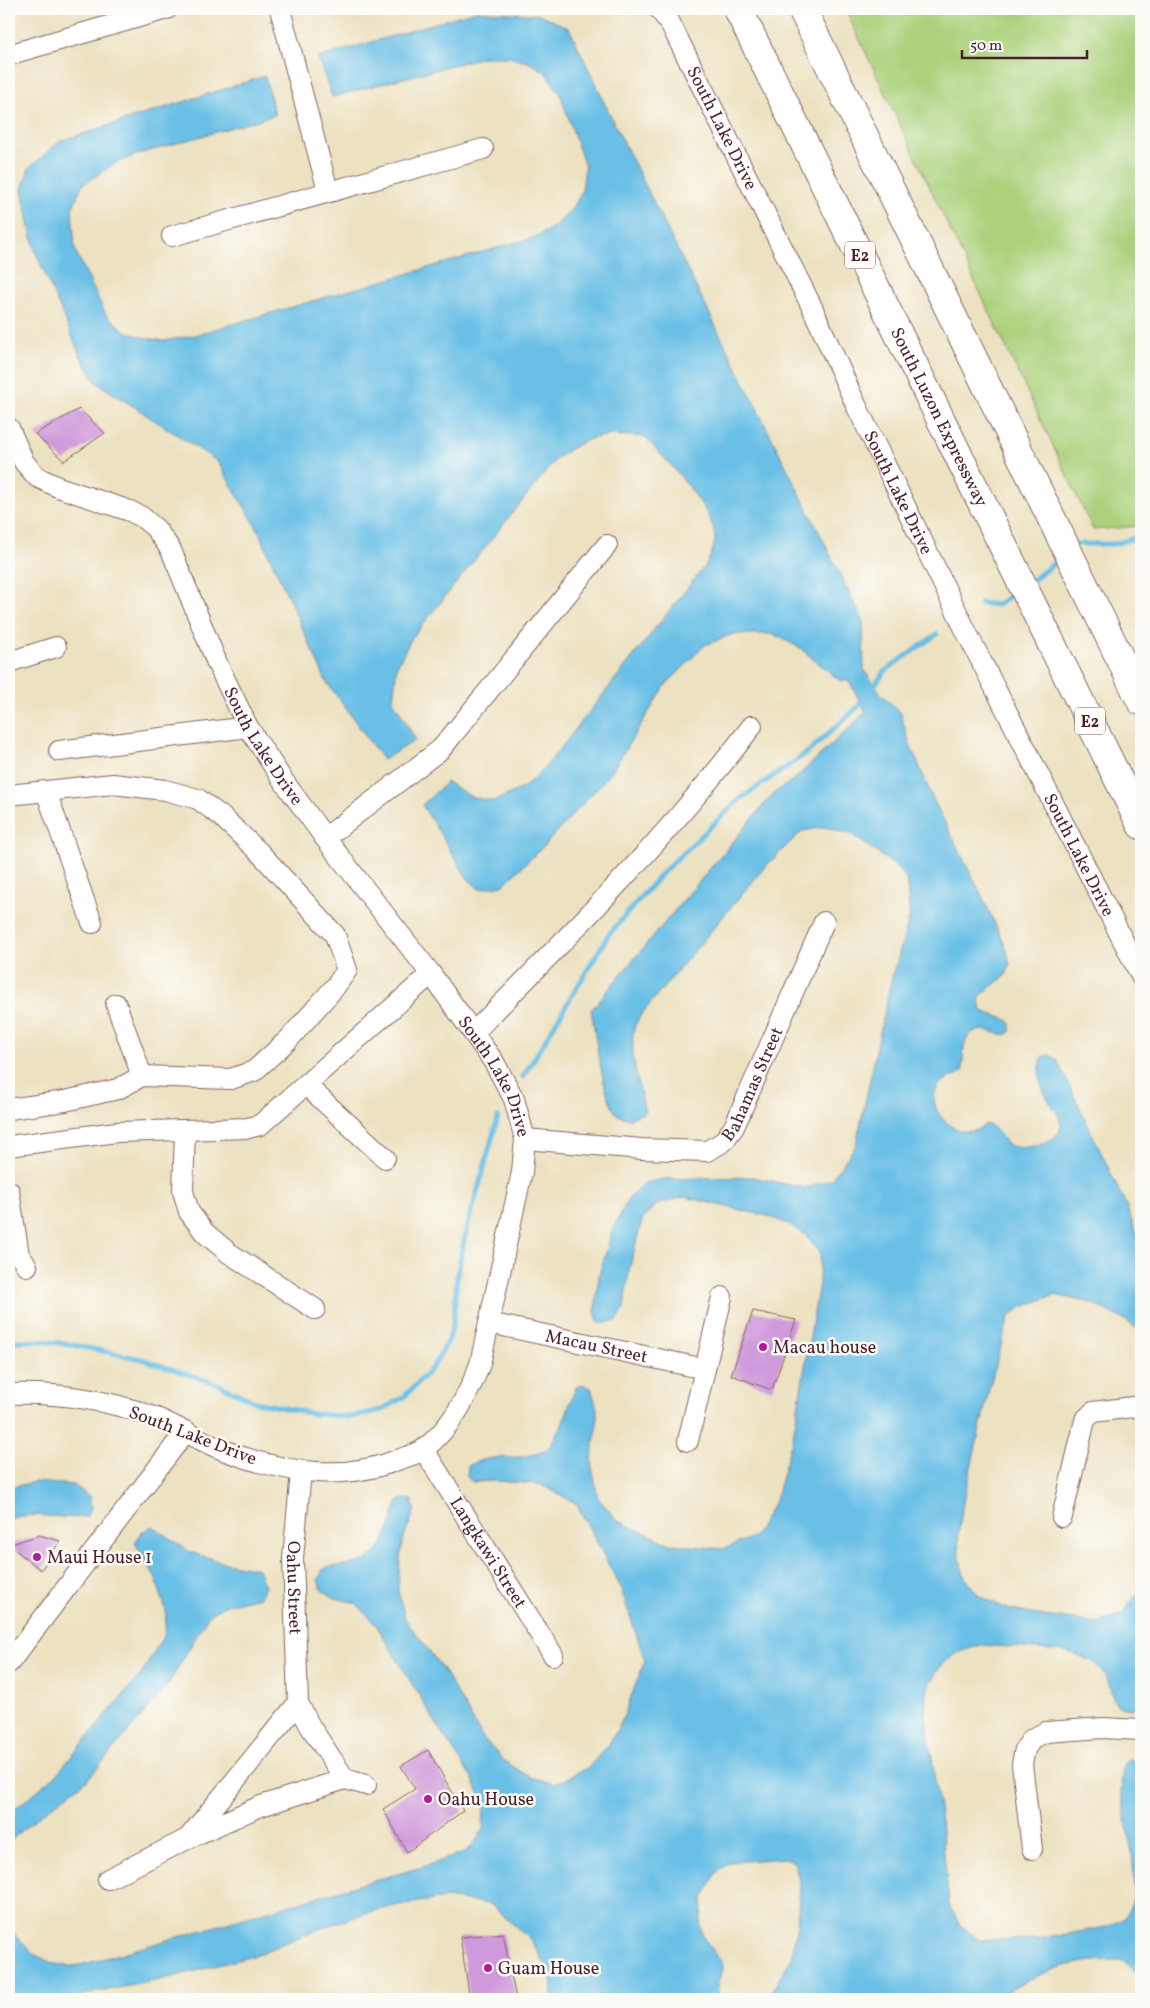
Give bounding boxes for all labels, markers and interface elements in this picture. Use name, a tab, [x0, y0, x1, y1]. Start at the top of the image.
scale bar	[962, 28, 1088, 60]
text: 50 m	[970, 36, 1002, 57]
street label: South Lake Drive	[680, 62, 762, 194]
road number: E2	[845, 242, 875, 268]
street label: South Luzon Expressway	[883, 324, 993, 512]
street label: South Lake Drive	[856, 427, 938, 559]
street label: South Lake Drive	[216, 683, 308, 811]
road number: E2	[1075, 708, 1105, 734]
street label: South Lake Drive	[1036, 790, 1120, 921]
street label: South Lake Drive	[451, 1011, 535, 1140]
street label: Bahamas Street	[716, 1023, 790, 1147]
street label: Macau Street	[543, 1324, 650, 1370]
place label: Macau house	[773, 1336, 876, 1361]
marker: Macau house	[757, 1341, 769, 1353]
street label: South Lake Drive	[125, 1401, 260, 1472]
street label: Langkawi Street	[443, 1493, 532, 1614]
street label: Oahu Street	[279, 1539, 307, 1635]
place label: Maui House 1	[47, 1546, 152, 1571]
marker: Maui House 1	[31, 1551, 43, 1563]
place label: Oahu House	[438, 1788, 534, 1813]
marker: Oahu House	[422, 1793, 434, 1805]
place label: Guam House	[498, 1957, 599, 1982]
marker: Guam House	[482, 1962, 494, 1974]

